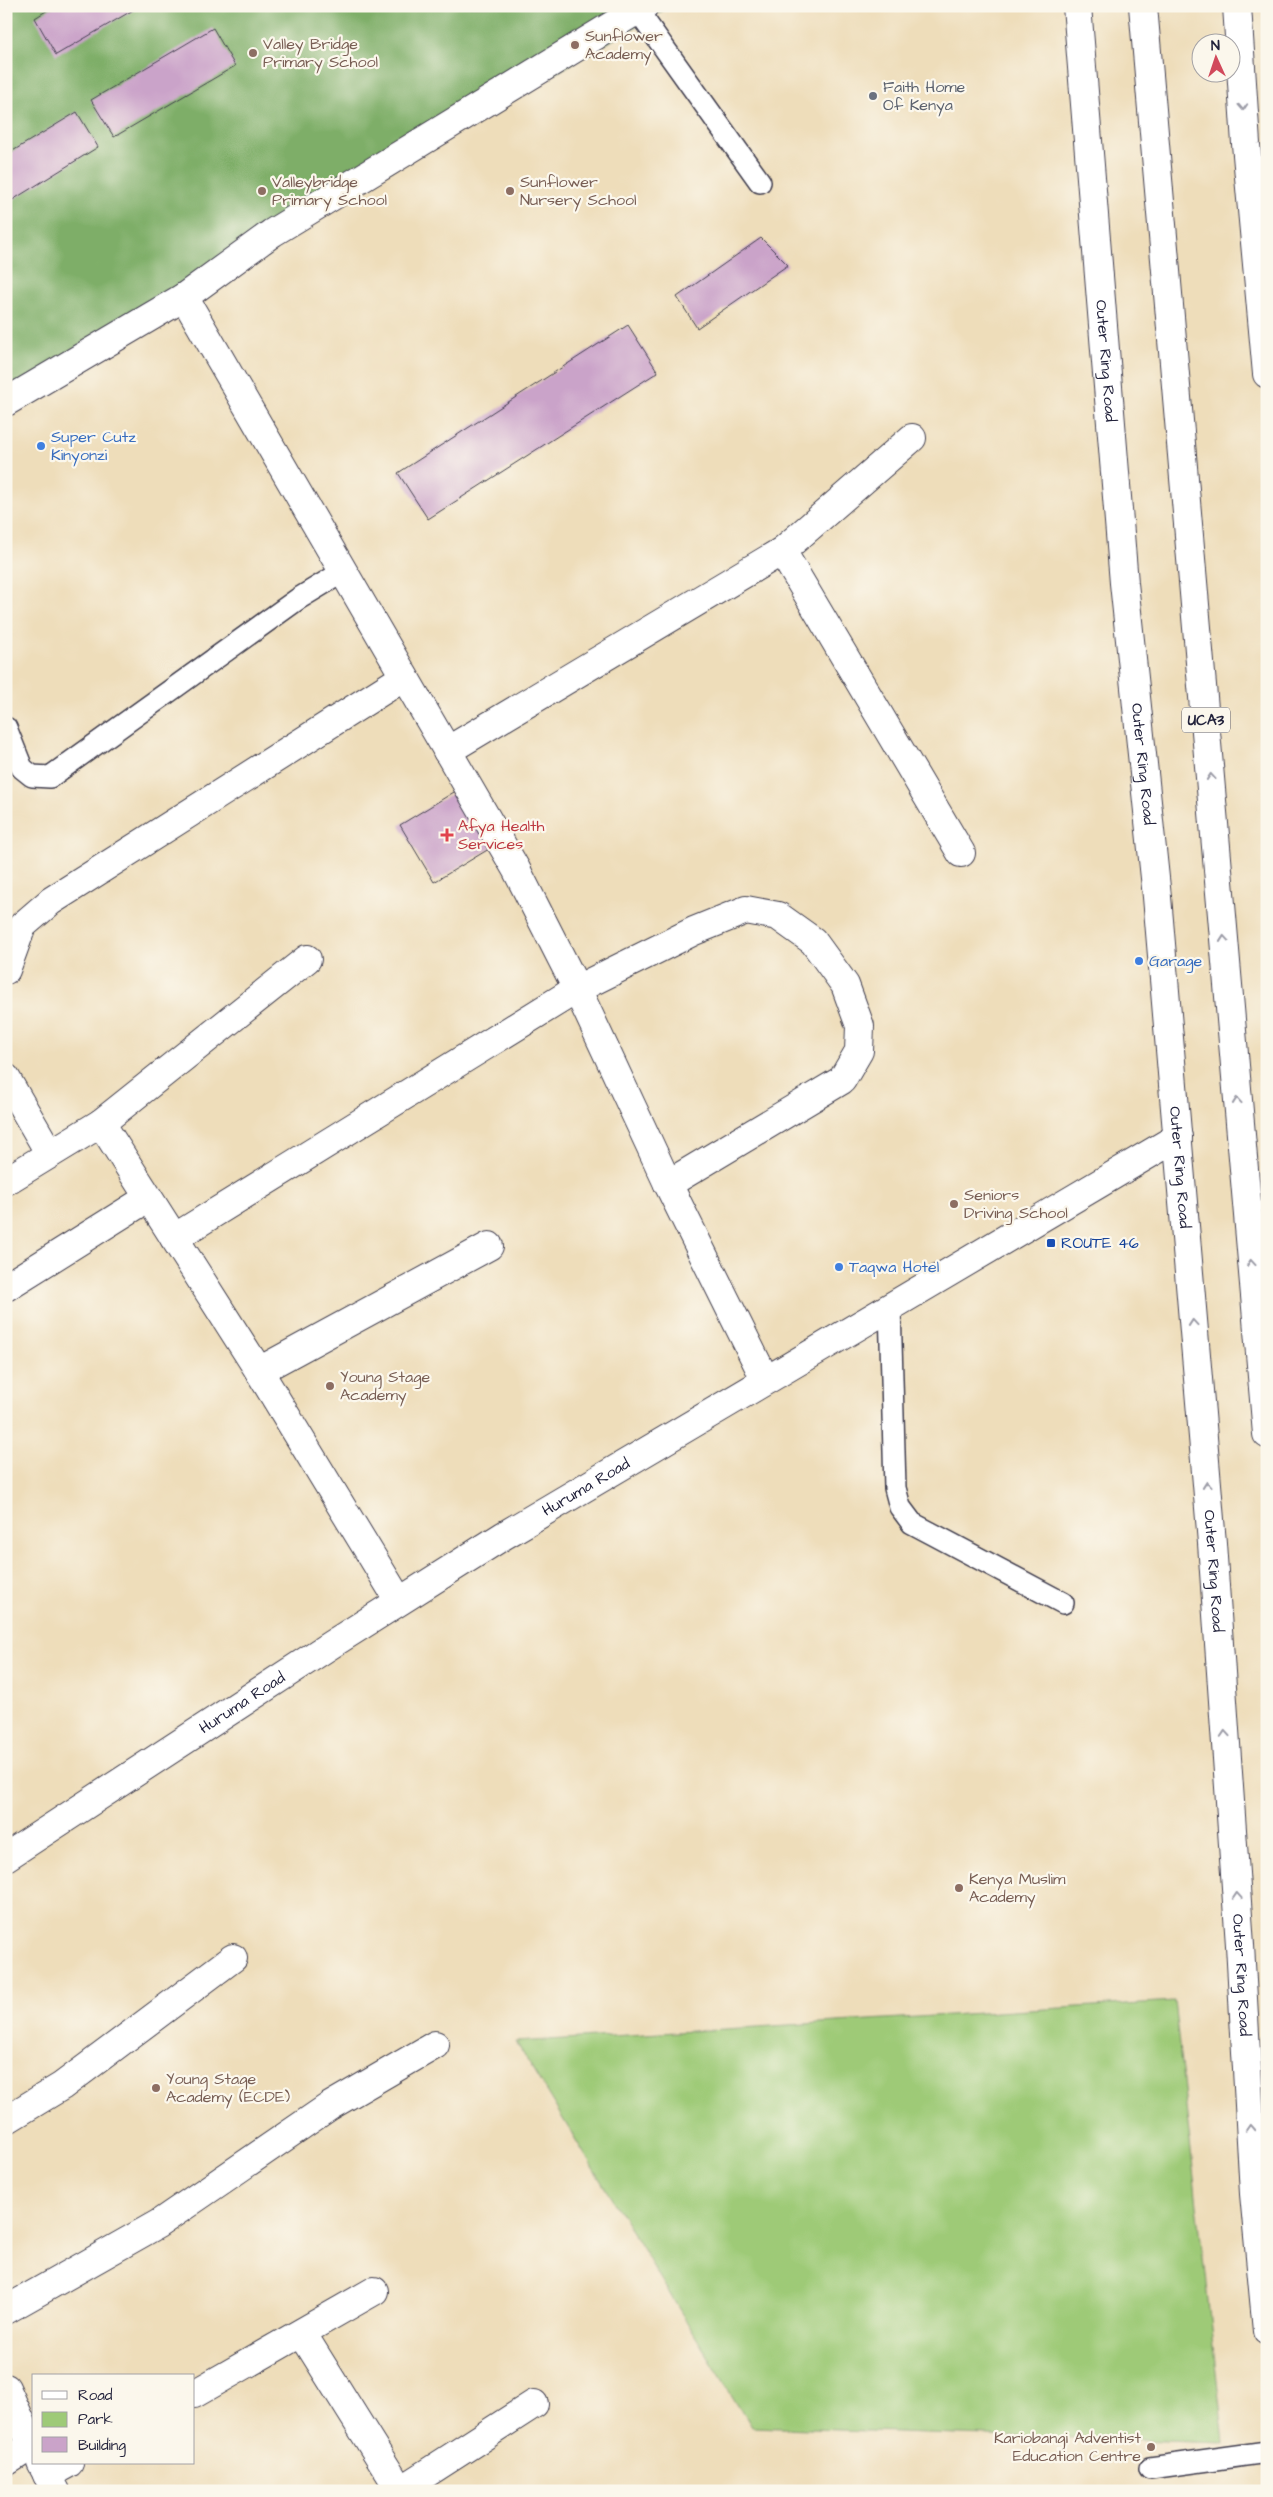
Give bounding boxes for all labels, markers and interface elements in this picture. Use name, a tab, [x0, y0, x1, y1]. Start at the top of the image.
place label: Sunflower Academy	[585, 25, 663, 66]
north arrow	[1190, 32, 1240, 82]
place label: Valley Bridge Primary School	[263, 33, 378, 74]
text: N	[1210, 36, 1220, 56]
marker: Sunflower Academy	[569, 39, 581, 51]
marker: Valley Bridge Primary School	[247, 47, 259, 59]
place label: Faith Home Of Kenya	[883, 76, 966, 117]
marker: Faith Home Of Kenya	[867, 90, 879, 102]
one-way arrow	[1238, 104, 1249, 112]
place label: Valleybridge Primary School	[272, 171, 387, 212]
place label: Sunflower Nursery School	[520, 171, 637, 212]
marker: Valleybridge Primary School	[256, 185, 268, 197]
marker: Sunflower Nursery School	[504, 185, 516, 197]
street label: Outer Ring Road	[1090, 299, 1122, 423]
place label: Super Cutz Kinyonzi	[51, 426, 136, 467]
marker: Super Cutz Kinyonzi	[35, 440, 47, 452]
street label: Outer Ring Road	[1126, 702, 1160, 826]
road number: UCA3	[1182, 708, 1230, 732]
one-way arrow	[1205, 773, 1216, 781]
place label: Afya Health Services	[458, 815, 545, 855]
marker: Afya Health Services	[440, 828, 454, 842]
one-way arrow	[1219, 935, 1230, 943]
place label: Garage	[1149, 950, 1202, 973]
marker: Garage	[1133, 955, 1145, 967]
one-way arrow	[1232, 1097, 1243, 1105]
street label: Outer Ring Road	[1164, 1105, 1196, 1229]
place label: Seniors Driving School	[964, 1184, 1068, 1225]
marker: Seniors Driving School	[948, 1198, 960, 1210]
place label: ROUTE 46	[1061, 1232, 1139, 1254]
marker: ROUTE 46	[1045, 1237, 1057, 1249]
place label: Taqwa Hotel	[849, 1256, 939, 1278]
one-way arrow	[1246, 1259, 1257, 1267]
marker: Taqwa Hotel	[833, 1261, 845, 1273]
one-way arrow	[1188, 1318, 1199, 1326]
place label: Young Stage Academy	[340, 1366, 430, 1407]
marker: Young Stage Academy	[324, 1380, 336, 1392]
street label: Huruma Road	[538, 1452, 634, 1522]
one-way arrow	[1202, 1480, 1213, 1488]
street label: Outer Ring Road	[1198, 1509, 1229, 1633]
street label: Huruma Road	[195, 1667, 289, 1739]
one-way arrow	[1220, 1730, 1231, 1738]
place label: Kenya Muslim Academy	[969, 1868, 1066, 1909]
marker: Kenya Muslim Academy	[953, 1882, 965, 1894]
one-way arrow	[1232, 1892, 1243, 1900]
street label: Outer Ring Road	[1227, 1913, 1256, 2037]
place label: Young Stage Academy (ECDE)	[166, 2068, 290, 2109]
marker: Young Stage Academy (ECDE)	[150, 2082, 162, 2094]
one-way arrow	[1245, 2124, 1256, 2132]
legend	[32, 2374, 195, 2464]
text: Road	[78, 2385, 113, 2406]
text: Park	[78, 2409, 113, 2430]
place label: Kariobangi Adventist Education Centre	[994, 2427, 1142, 2467]
text: Building	[78, 2435, 126, 2457]
marker: Kariobangi Adventist Education Centre	[1145, 2441, 1157, 2453]

